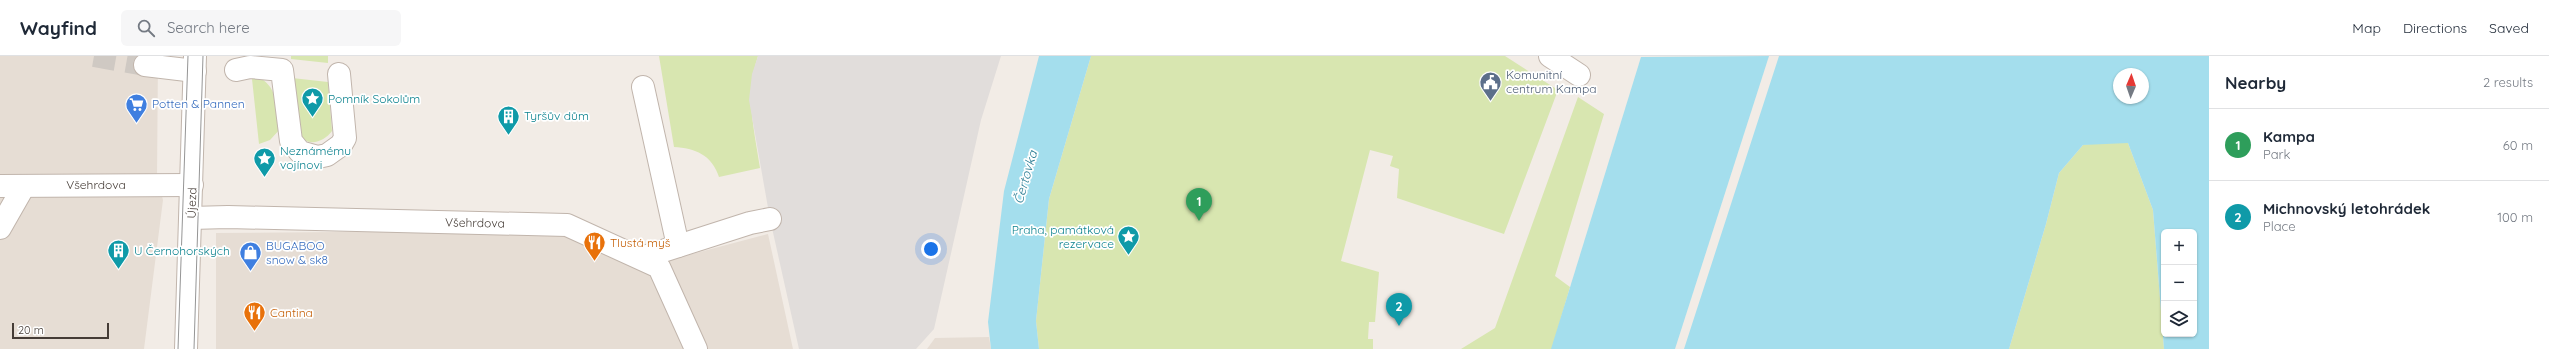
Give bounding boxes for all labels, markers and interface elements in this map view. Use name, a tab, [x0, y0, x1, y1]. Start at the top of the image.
search box	[121, 10, 401, 46]
text: Wayfind	[20, 16, 97, 40]
icon: search	[135, 17, 157, 39]
text: Search here	[167, 18, 250, 37]
text: Map	[2352, 19, 2381, 37]
text: Directions	[2403, 19, 2467, 37]
text: Saved	[2489, 19, 2529, 37]
place label: Komunitní centrum Kampa	[1506, 67, 1597, 96]
north arrow	[2113, 68, 2149, 104]
public building icon: Komunitní centrum Kampa	[1477, 69, 1503, 102]
text: Nearby	[2225, 72, 2286, 93]
text: 2 results	[2483, 74, 2533, 90]
place icon: Pomník Sokolům	[299, 86, 325, 119]
supermarket icon: Potten & Pannen	[124, 91, 150, 124]
place label: Pomník Sokolům	[328, 91, 420, 106]
place label: Potten & Pannen	[152, 96, 245, 111]
building icon: Tyršův dům	[495, 103, 521, 136]
place label: Tyršův dům	[524, 108, 589, 123]
text: Kampa	[2263, 127, 2315, 146]
text: 1	[2235, 137, 2241, 153]
text: 60 m	[2503, 137, 2533, 153]
place label: Neznámému vojínovi	[280, 143, 351, 172]
place icon: Neznámému vojínovi	[252, 145, 278, 178]
text: Park	[2263, 146, 2291, 162]
water label: Čertovka	[1010, 147, 1041, 205]
street label: Všehrdova	[66, 177, 126, 192]
street label: Újezd	[183, 187, 200, 219]
pin: 1	[1186, 188, 1212, 221]
text: Michnovský letohrádek	[2263, 199, 2430, 218]
text: 2	[2234, 209, 2242, 225]
text: 100 m	[2497, 209, 2533, 225]
street label: Všehrdova	[445, 214, 505, 231]
text: Place	[2263, 218, 2296, 234]
place label: Praha, památková rezervace	[1012, 222, 1114, 251]
place icon: Praha, památková rezervace	[1116, 224, 1142, 257]
map controls	[2161, 229, 2197, 337]
button: +	[2161, 229, 2197, 265]
restaurant icon: Tlustá myš	[581, 230, 607, 263]
place label: Tlustá myš	[610, 235, 671, 250]
building icon: U Černohorských	[105, 238, 131, 271]
place label: BUGABOO snow & sk8	[266, 238, 328, 267]
your location	[921, 239, 941, 259]
shop icon: BUGABOO snow & sk8	[237, 240, 263, 273]
place label: U Černohorských	[134, 243, 230, 258]
button: −	[2161, 265, 2197, 301]
pin: 2	[1386, 293, 1412, 326]
restaurant icon: Cantina	[241, 300, 267, 333]
button: layers	[2161, 301, 2197, 337]
place label: Cantina	[270, 305, 313, 320]
scale bar	[12, 321, 109, 340]
text: 20 m	[18, 323, 44, 337]

